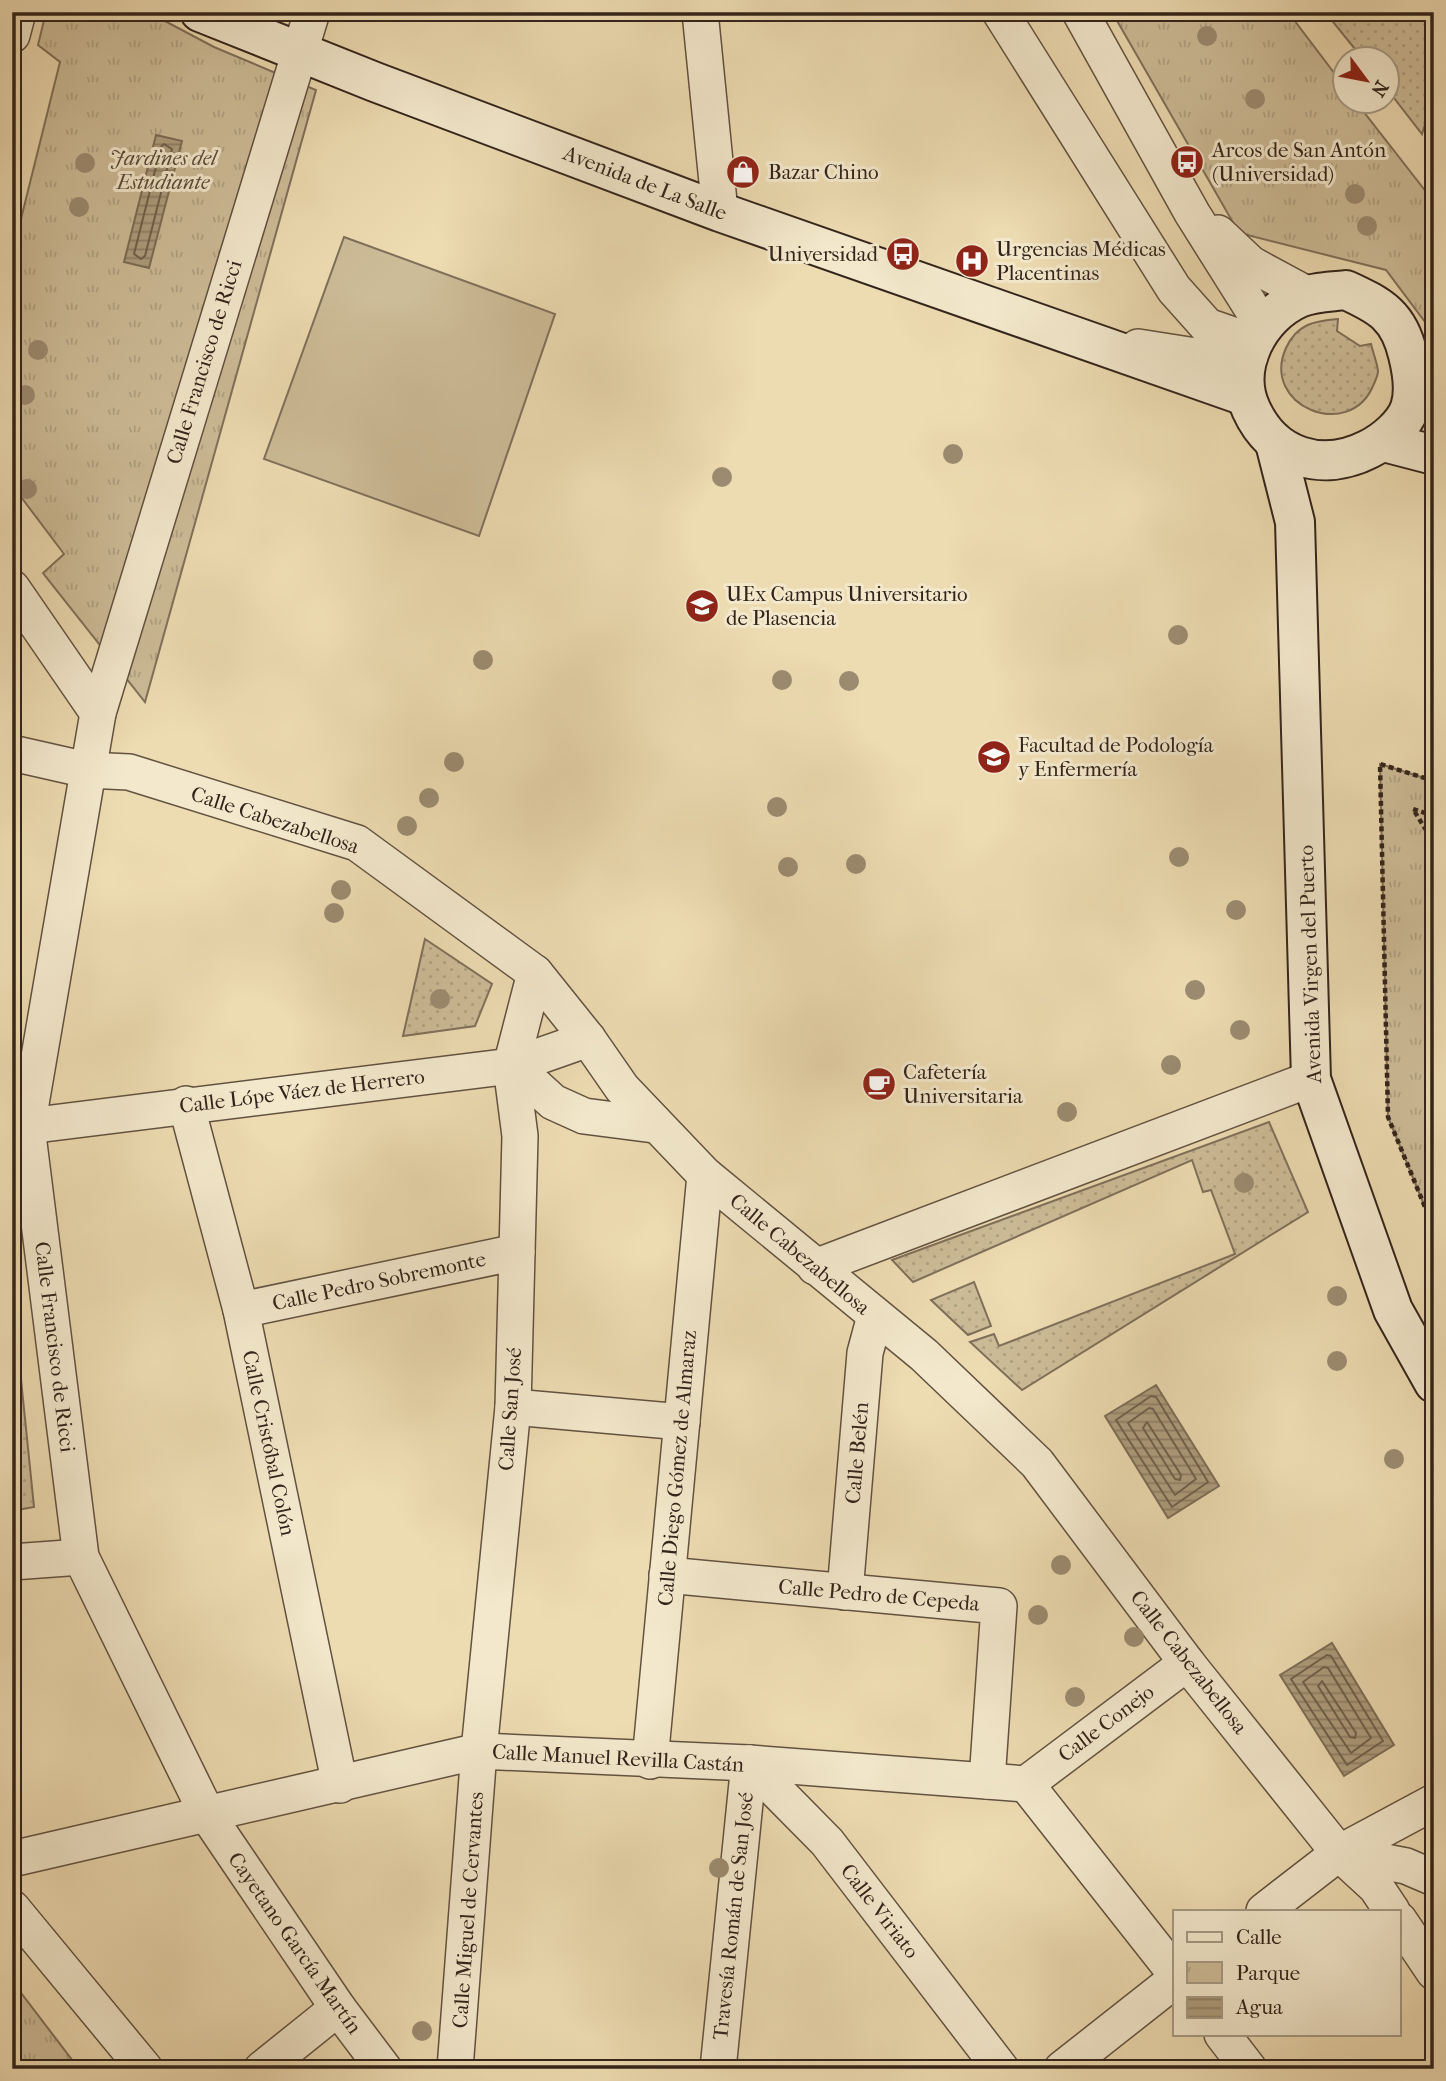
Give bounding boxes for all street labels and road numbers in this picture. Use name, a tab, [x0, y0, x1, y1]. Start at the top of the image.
street label: Avenida de La Salle	[559, 140, 730, 225]
street label: Calle Francisco de Ricci	[162, 257, 246, 467]
street label: Calle Cabezabellosa	[188, 782, 362, 859]
street label: Avenida Virgen del Puerto	[1294, 844, 1326, 1085]
street label: Calle Lópe Váez de Herrero	[178, 1064, 426, 1118]
street label: Calle Cabezabellosa	[725, 1188, 875, 1320]
street label: Calle Francisco de Ricci	[30, 1240, 80, 1454]
street label: Calle Pedro Sobremonte	[270, 1247, 488, 1315]
street label: Calle Diego Gómez de Almaraz	[653, 1329, 701, 1607]
street label: Calle San José	[494, 1346, 526, 1472]
street label: Calle Cristóbal Colón	[238, 1348, 300, 1538]
street label: Calle Belén	[841, 1401, 873, 1505]
street label: Calle Pedro de Cepeda	[777, 1574, 981, 1616]
street label: Calle Cabezabellosa	[1126, 1586, 1253, 1739]
street label: Calle Conejo	[1054, 1679, 1158, 1767]
street label: Calle Manuel Revilla Castán	[491, 1739, 745, 1777]
street label: Calle Miguel de Cervantes	[448, 1791, 488, 2029]
street label: Travesía Román de San José	[708, 1791, 758, 2041]
street label: Cayetano García Martín	[223, 1848, 367, 2038]
street label: Calle Viriato	[836, 1859, 924, 1963]

